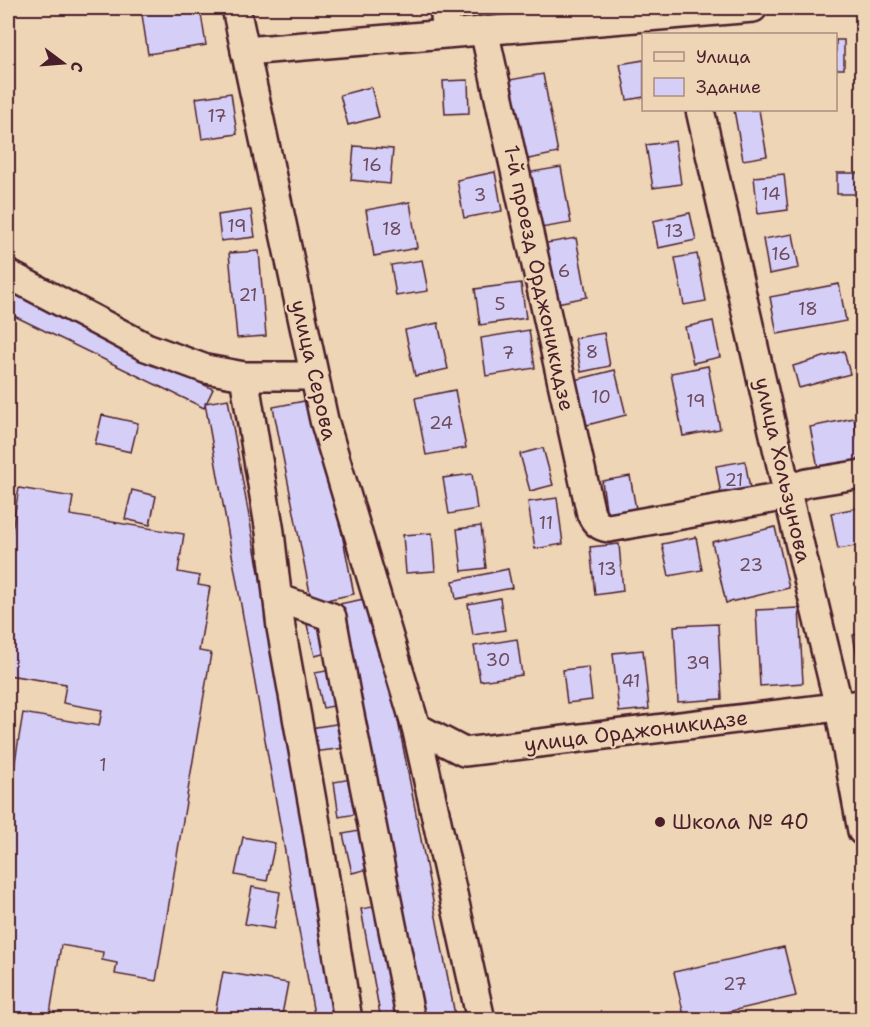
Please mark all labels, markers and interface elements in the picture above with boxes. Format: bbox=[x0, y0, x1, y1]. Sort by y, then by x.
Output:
north arrow bbox=[33, 33, 93, 93]
legend bbox=[642, 33, 837, 111]
text: Улица bbox=[696, 45, 750, 69]
text: С bbox=[65, 59, 88, 75]
text: Здание bbox=[696, 75, 761, 99]
house number: 17 bbox=[207, 104, 227, 128]
street label: 1-й проезд Орджоникидзе bbox=[497, 142, 581, 414]
house number: 16 bbox=[362, 153, 382, 177]
house number: 14 bbox=[761, 182, 781, 206]
house number: 3 bbox=[474, 183, 486, 207]
house number: 19 bbox=[227, 214, 247, 238]
house number: 18 bbox=[382, 217, 402, 241]
house number: 13 bbox=[664, 219, 684, 243]
house number: 16 bbox=[771, 242, 791, 266]
house number: 6 bbox=[558, 259, 570, 283]
house number: 21 bbox=[238, 283, 258, 307]
house number: 5 bbox=[494, 292, 506, 316]
street label: улица Серова bbox=[284, 297, 344, 443]
house number: 18 bbox=[798, 297, 818, 321]
house number: 8 bbox=[586, 340, 598, 364]
house number: 7 bbox=[502, 341, 514, 365]
street label: улица Хользунова bbox=[748, 374, 818, 566]
house number: 10 bbox=[591, 385, 611, 409]
house number: 19 bbox=[686, 389, 706, 413]
house number: 24 bbox=[429, 411, 453, 435]
house number: 21 bbox=[724, 468, 744, 492]
house number: 11 bbox=[539, 511, 553, 535]
house number: 23 bbox=[739, 553, 763, 577]
house number: 13 bbox=[597, 557, 617, 581]
house number: 30 bbox=[486, 648, 510, 672]
house number: 39 bbox=[686, 651, 710, 675]
house number: 41 bbox=[621, 669, 641, 693]
street label: улица Орджоникидзе bbox=[523, 703, 749, 759]
house number: 1 bbox=[99, 753, 107, 777]
place label: Школа № 40 bbox=[672, 808, 809, 836]
marker: Школа № 40 bbox=[653, 815, 667, 829]
house number: 27 bbox=[723, 972, 747, 996]

